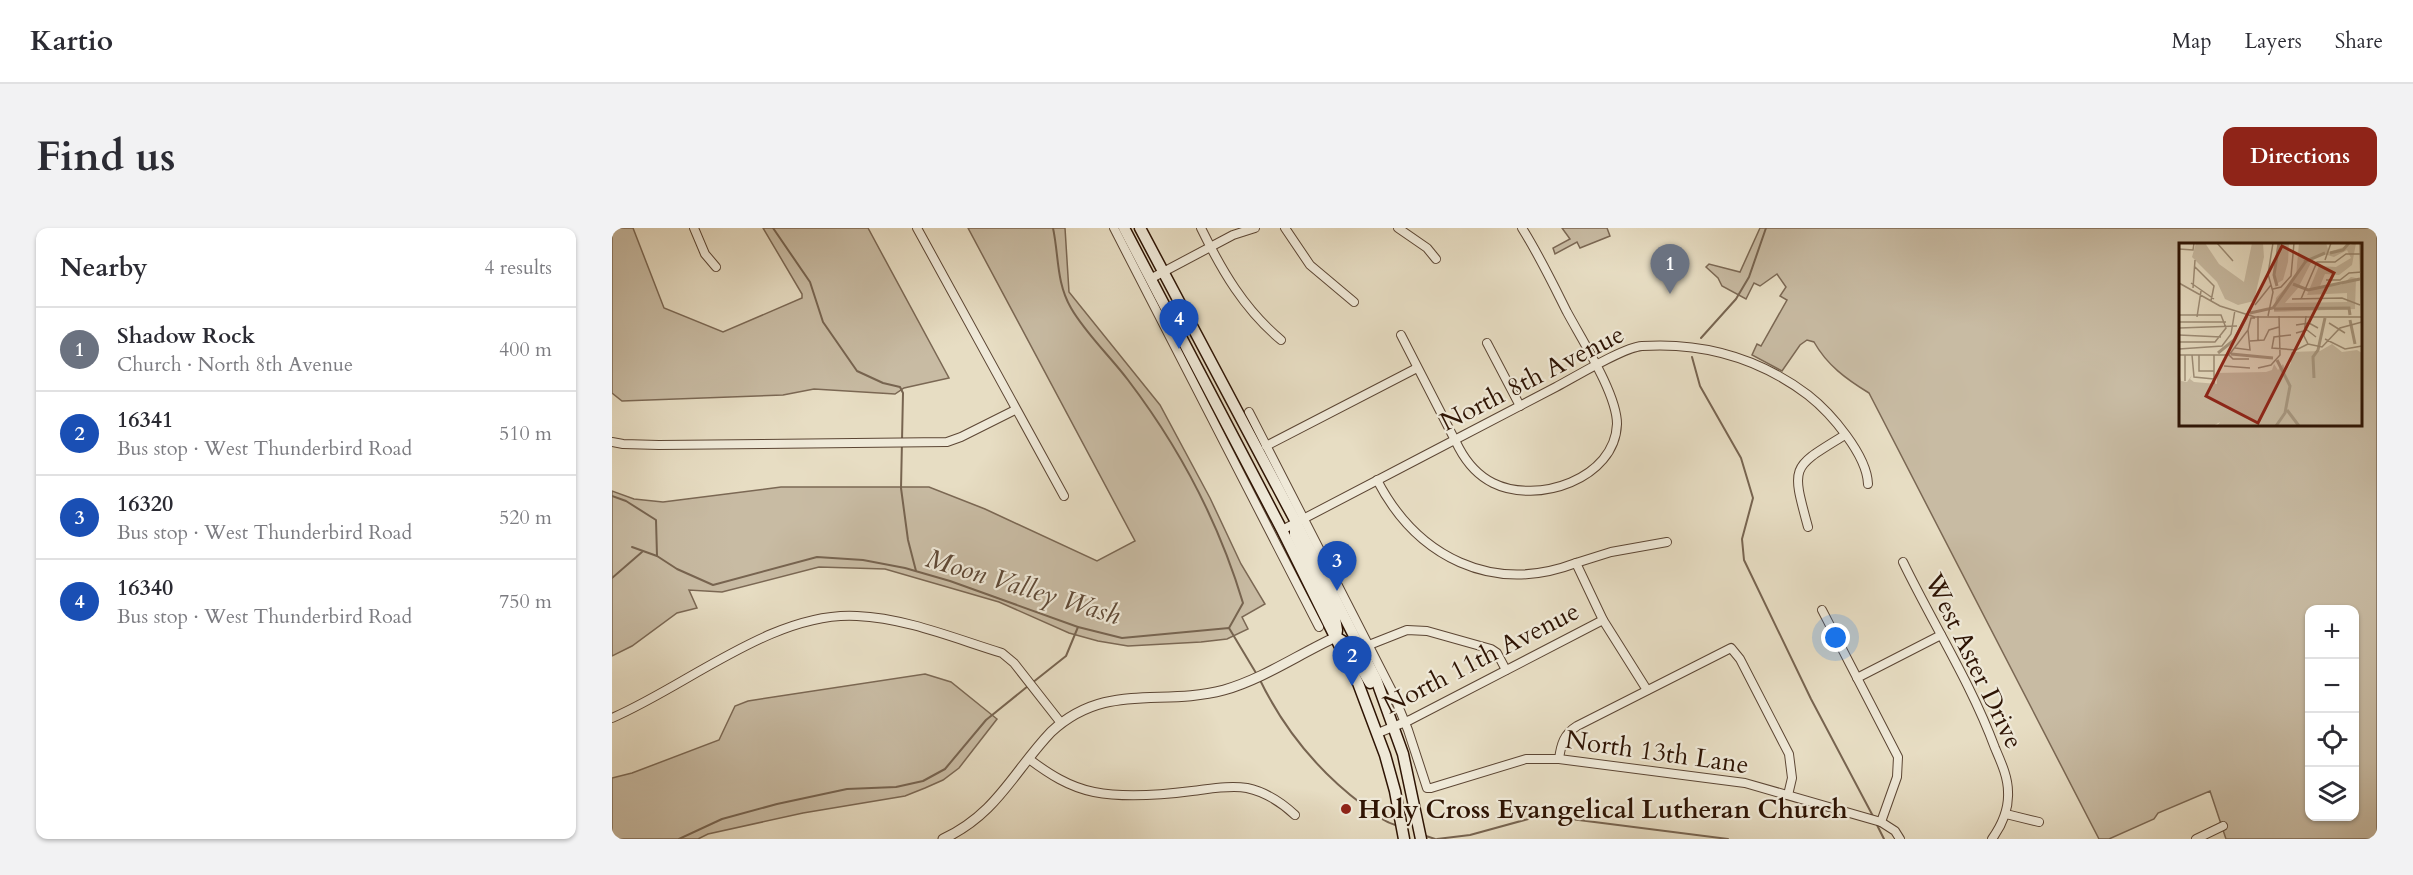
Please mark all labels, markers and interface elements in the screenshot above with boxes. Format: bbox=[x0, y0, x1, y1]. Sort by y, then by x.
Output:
text: Kartio bbox=[30, 22, 113, 60]
text: Map bbox=[2172, 27, 2212, 56]
text: Layers bbox=[2245, 27, 2302, 56]
text: Share bbox=[2335, 27, 2383, 56]
button: Directions bbox=[2223, 127, 2377, 186]
text: Find us bbox=[36, 128, 176, 185]
inset map bbox=[2179, 243, 2362, 426]
pin: 1 bbox=[1650, 244, 1690, 294]
text: Nearby bbox=[60, 250, 148, 285]
text: 4 results bbox=[484, 254, 552, 281]
pin: 4 bbox=[1160, 300, 1198, 349]
street label: North 8th Avenue bbox=[1434, 316, 1630, 440]
text: Shadow Rock bbox=[117, 321, 255, 351]
text: 1 bbox=[74, 336, 85, 363]
text: 400 m bbox=[499, 336, 552, 363]
text: Church · North 8th Avenue bbox=[117, 351, 353, 378]
text: 16341 bbox=[117, 405, 173, 435]
text: 2 bbox=[74, 420, 85, 447]
text: 510 m bbox=[499, 420, 552, 447]
text: Bus stop · West Thunderbird Road bbox=[117, 435, 412, 462]
text: 16320 bbox=[117, 489, 173, 519]
text: 3 bbox=[74, 504, 85, 531]
text: 520 m bbox=[499, 504, 552, 531]
text: Bus stop · West Thunderbird Road bbox=[117, 519, 412, 546]
water label: Moon Valley Wash bbox=[921, 540, 1125, 634]
pin: 3 bbox=[1318, 542, 1356, 591]
street label: West Aster Drive bbox=[1916, 567, 2032, 754]
text: 16340 bbox=[117, 573, 173, 603]
text: 4 bbox=[74, 588, 85, 615]
text: 750 m bbox=[499, 588, 552, 615]
street label: North 11th Avenue bbox=[1377, 593, 1585, 723]
text: Bus stop · West Thunderbird Road bbox=[117, 603, 412, 630]
map controls bbox=[2305, 605, 2359, 821]
button: + bbox=[2305, 605, 2359, 659]
your location bbox=[1821, 623, 1850, 652]
pin: 2 bbox=[1332, 636, 1372, 686]
button: − bbox=[2305, 659, 2359, 713]
button: locate bbox=[2305, 713, 2359, 767]
street label: North 13th Lane bbox=[1563, 722, 1751, 782]
button: layers bbox=[2305, 767, 2359, 821]
place label: Holy Cross Evangelical Lutheran Church bbox=[1358, 792, 1848, 827]
marker: Holy Cross Evangelical Lutheran Church bbox=[1339, 802, 1353, 816]

